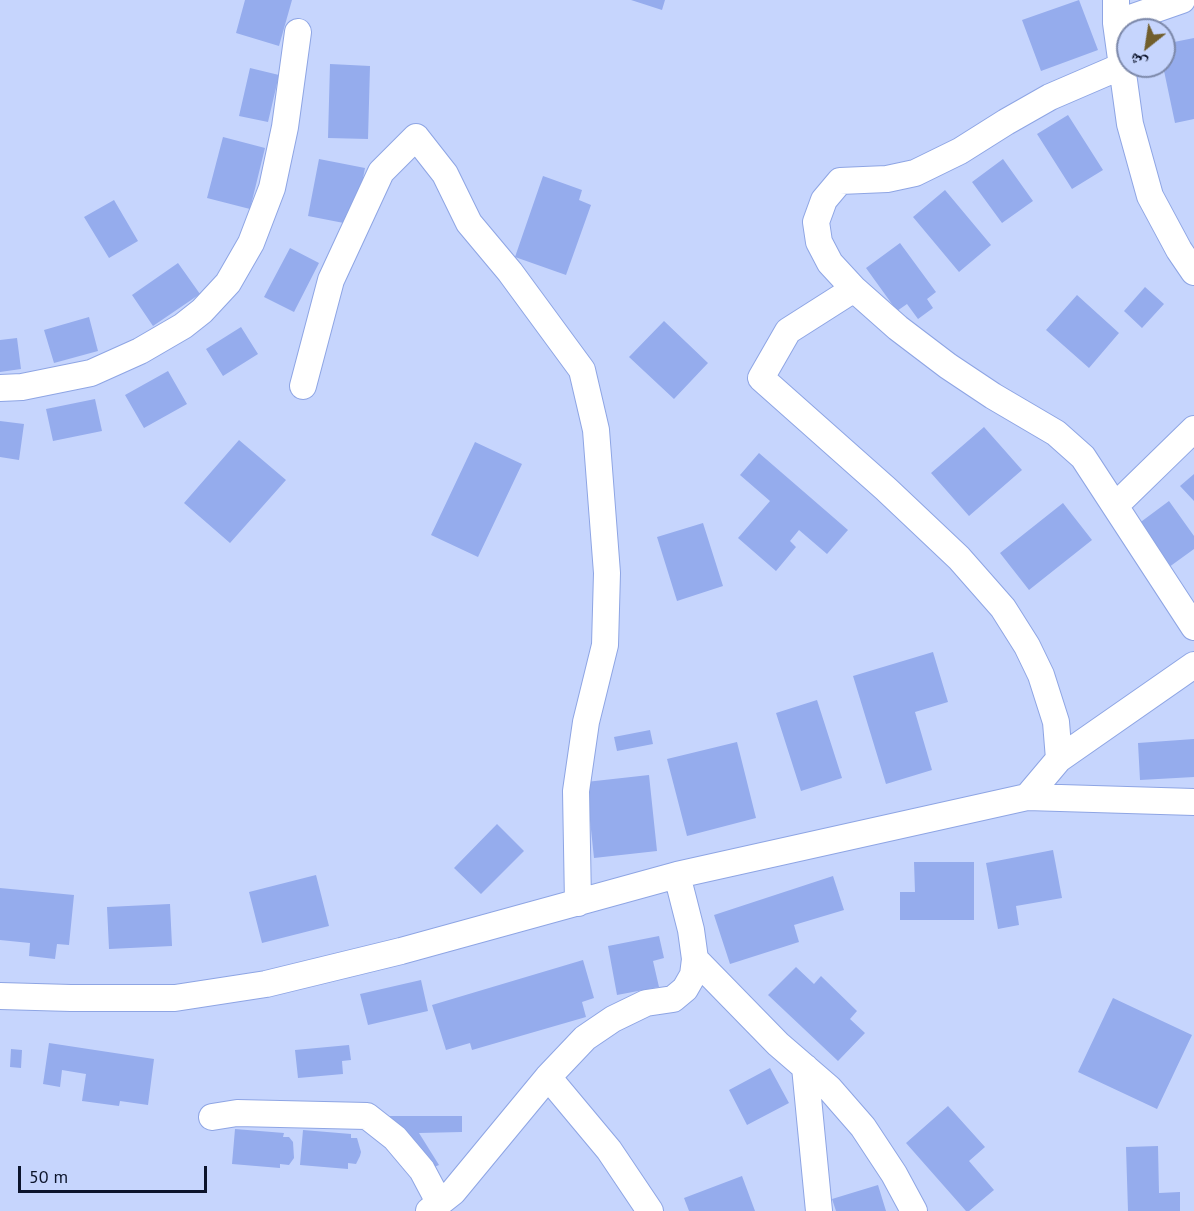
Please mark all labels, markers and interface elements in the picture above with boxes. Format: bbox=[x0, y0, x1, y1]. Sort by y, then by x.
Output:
north arrow bbox=[1116, 18, 1176, 78]
text: ش bbox=[1126, 49, 1150, 75]
scale bar bbox=[21, 1154, 210, 1192]
text: 50 m bbox=[29, 1165, 68, 1188]

